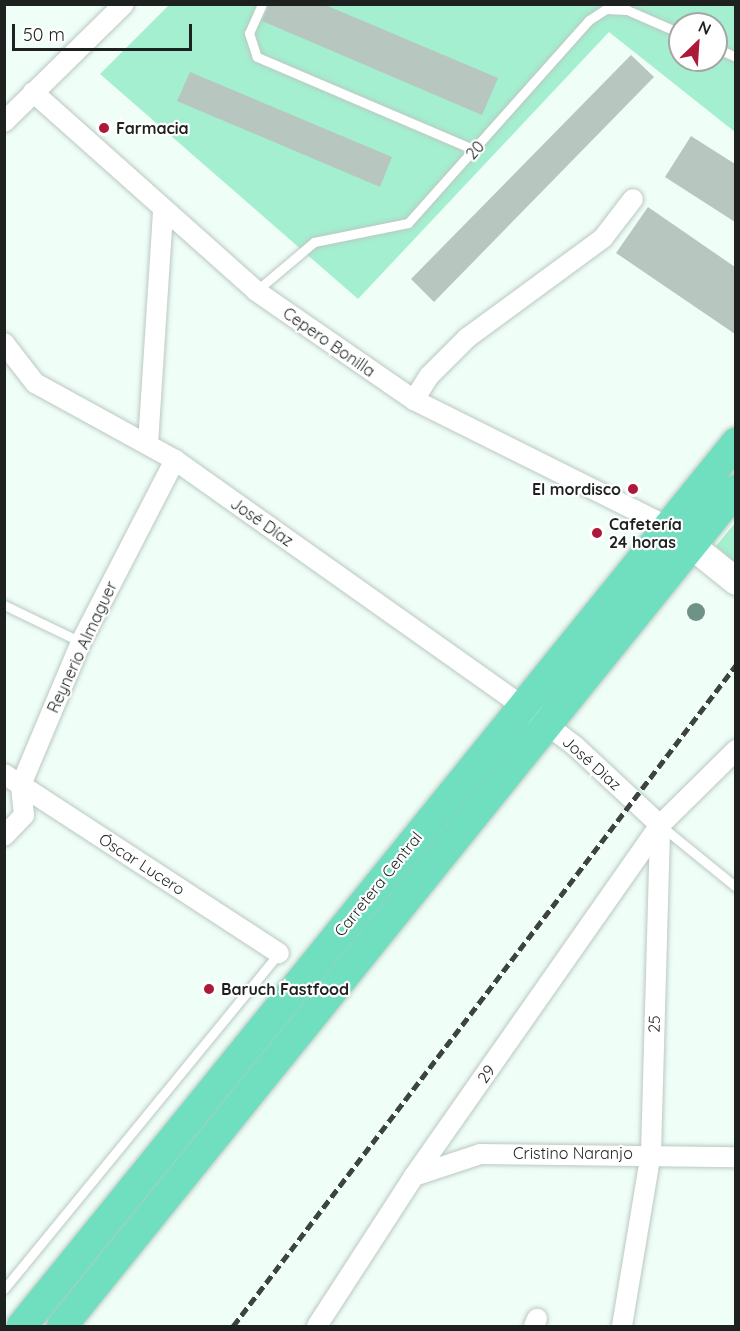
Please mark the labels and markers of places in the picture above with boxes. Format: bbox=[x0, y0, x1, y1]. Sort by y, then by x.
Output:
place label: Farmacia bbox=[116, 118, 189, 138]
marker: Farmacia bbox=[97, 121, 111, 135]
place label: El mordisco bbox=[532, 479, 621, 499]
marker: El mordisco bbox=[626, 482, 640, 496]
place label: Cafetería 24 horas bbox=[609, 514, 682, 552]
marker: Cafetería 24 horas bbox=[590, 526, 604, 540]
place label: Baruch Fastfood bbox=[221, 979, 349, 999]
marker: Baruch Fastfood bbox=[202, 982, 216, 996]

